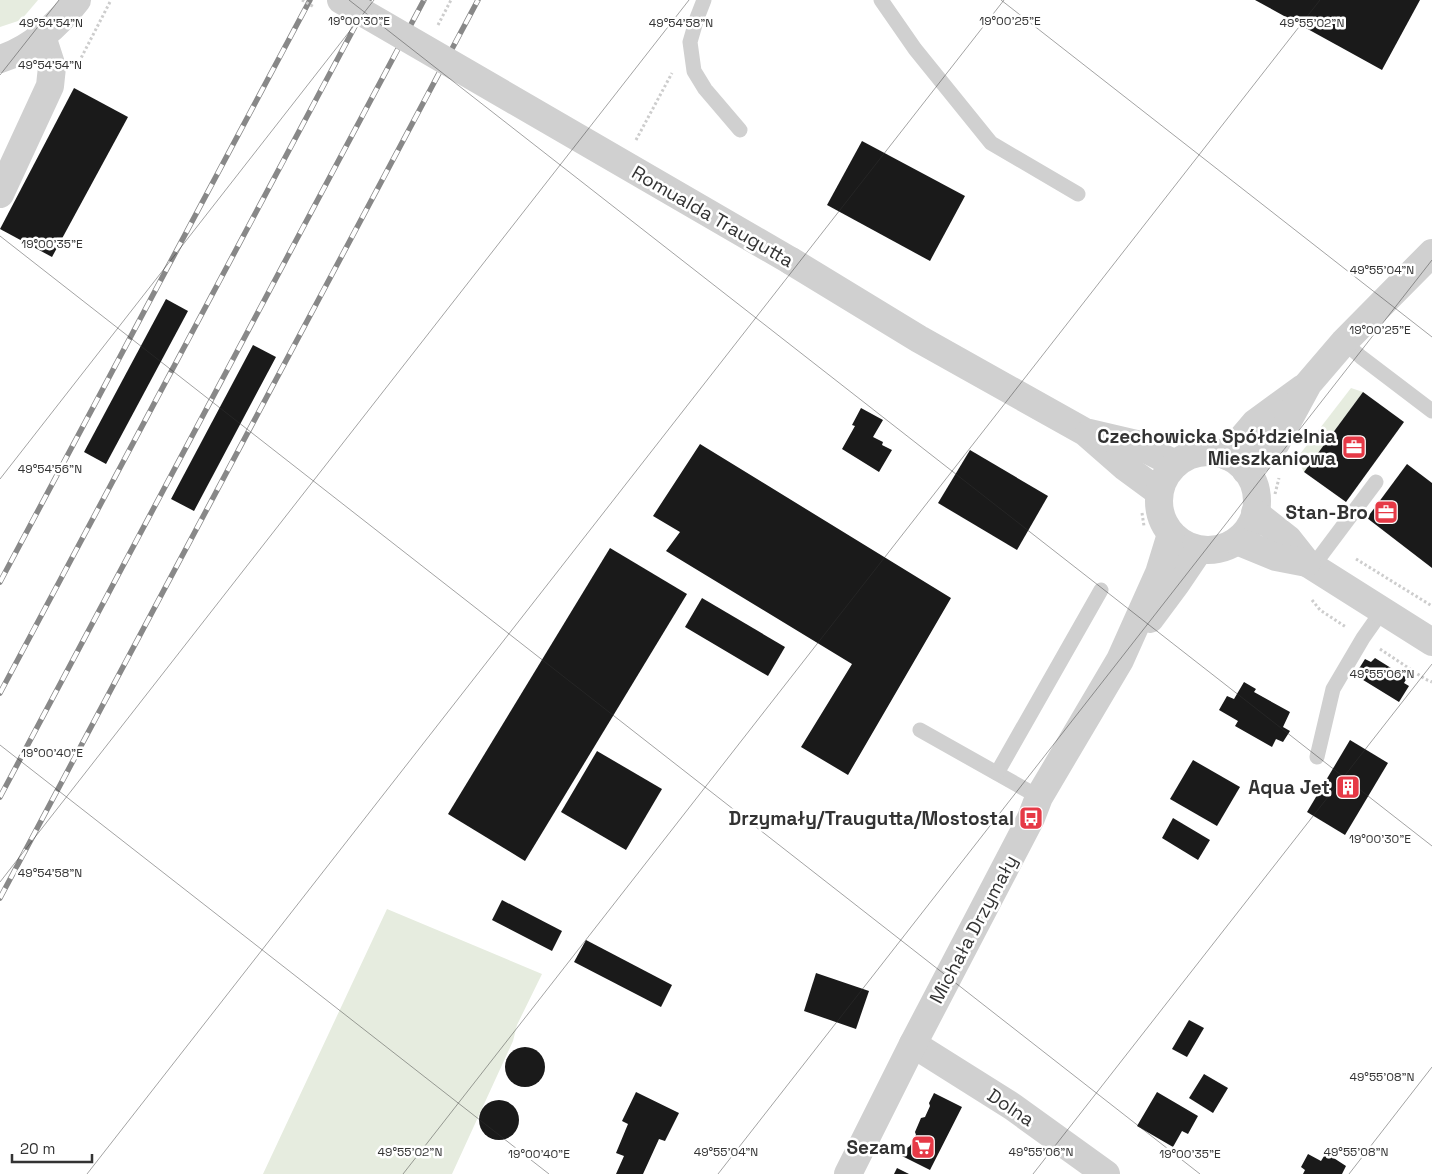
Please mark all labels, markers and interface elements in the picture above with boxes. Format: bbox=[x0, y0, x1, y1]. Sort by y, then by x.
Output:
text: 19°00'30"E bbox=[328, 13, 390, 29]
text: 19°00'25"E bbox=[979, 13, 1041, 29]
text: 49°54'54"N bbox=[19, 15, 83, 31]
text: 49°54'58"N bbox=[649, 15, 713, 31]
text: 49°55'02"N bbox=[1280, 15, 1344, 31]
text: 49°54'54"N bbox=[18, 57, 82, 73]
street label: Romualda Traugutta bbox=[627, 160, 798, 273]
text: 19°00'35"E bbox=[21, 236, 83, 252]
text: 49°55'04"N bbox=[1350, 262, 1414, 278]
text: 19°00'25"E bbox=[1349, 322, 1411, 338]
place label: Czechowicka Spółdzielnia Mieszkaniowa bbox=[1097, 424, 1336, 471]
office icon: Czechowicka Spółdzielnia Mieszkaniowa bbox=[1341, 434, 1367, 460]
text: 49°54'56"N bbox=[18, 461, 82, 477]
office icon: Stan-Bro bbox=[1373, 499, 1399, 525]
place label: Stan-Bro bbox=[1286, 500, 1368, 525]
text: 49°55'06"N bbox=[1350, 666, 1414, 682]
text: 19°00'40"E bbox=[21, 745, 83, 761]
building icon: Aqua Jet bbox=[1335, 774, 1361, 800]
place label: Aqua Jet bbox=[1248, 775, 1330, 800]
bus stop icon: Drzymały/Traugutta/Mostostal bbox=[1018, 805, 1044, 831]
place label: Drzymały/Traugutta/Mostostal bbox=[729, 806, 1014, 831]
text: 19°00'30"E bbox=[1349, 831, 1411, 847]
street label: Michała Drzymały bbox=[924, 851, 1023, 1008]
text: 49°54'58"N bbox=[18, 865, 82, 881]
text: 49°55'08"N bbox=[1349, 1069, 1415, 1085]
street label: Dolna bbox=[982, 1083, 1039, 1132]
scale bar bbox=[12, 1132, 92, 1164]
supermarket icon: Sezam bbox=[910, 1134, 936, 1160]
place label: Sezam bbox=[847, 1135, 906, 1160]
text: 20 m bbox=[20, 1139, 55, 1158]
text: 49°55'02"N bbox=[378, 1144, 442, 1160]
text: 49°55'04"N bbox=[694, 1144, 758, 1160]
text: 49°55'06"N bbox=[1009, 1144, 1073, 1160]
text: 49°55'08"N bbox=[1323, 1144, 1389, 1160]
text: 19°00'40"E bbox=[508, 1146, 570, 1162]
text: 19°00'35"E bbox=[1159, 1146, 1221, 1162]

